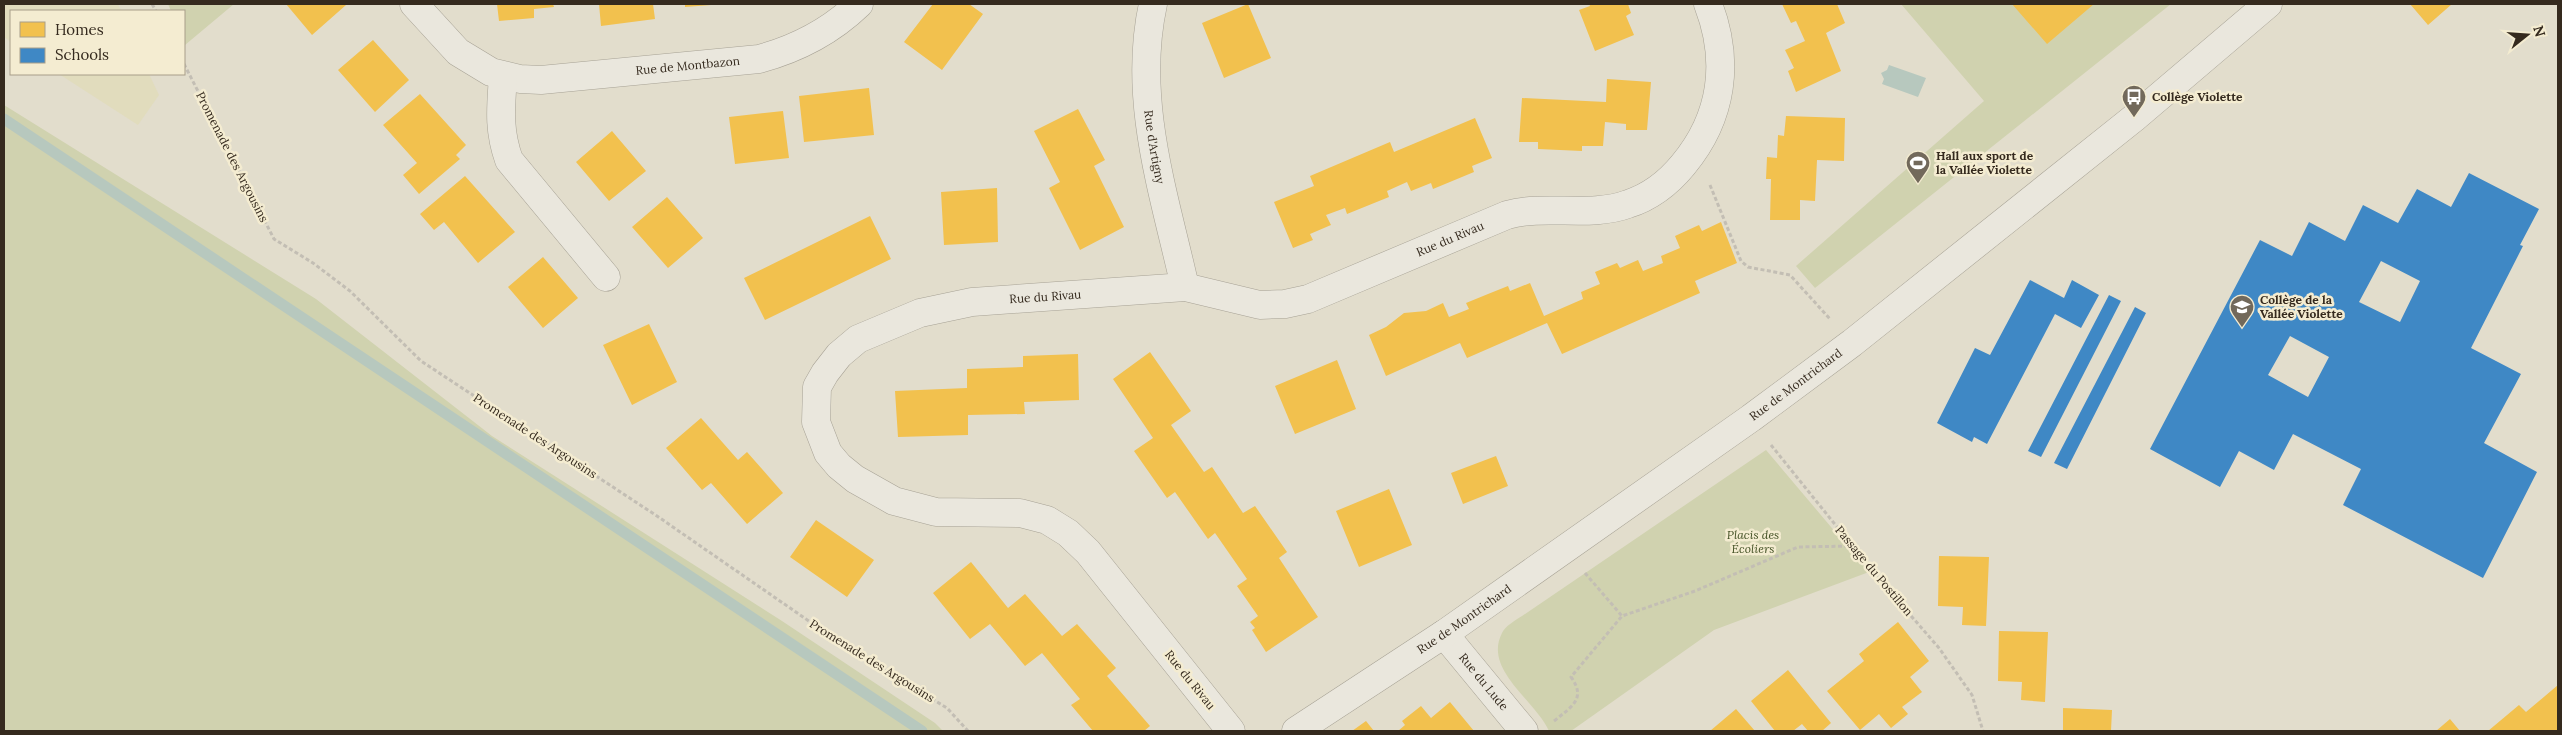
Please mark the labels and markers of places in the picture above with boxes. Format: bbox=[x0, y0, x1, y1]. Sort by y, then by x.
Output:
bus stop icon: Collège Violette bbox=[2121, 84, 2147, 118]
place label: Collège Violette bbox=[2152, 89, 2243, 104]
place label: Hall aux sport de la Vallée Violette bbox=[1936, 148, 2034, 177]
sports icon: Hall aux sport de la Vallée Violette bbox=[1905, 150, 1931, 184]
place label: Collège de la Vallée Violette bbox=[2260, 292, 2343, 321]
school or university icon: Collège de la Vallée Violette bbox=[2229, 294, 2255, 328]

